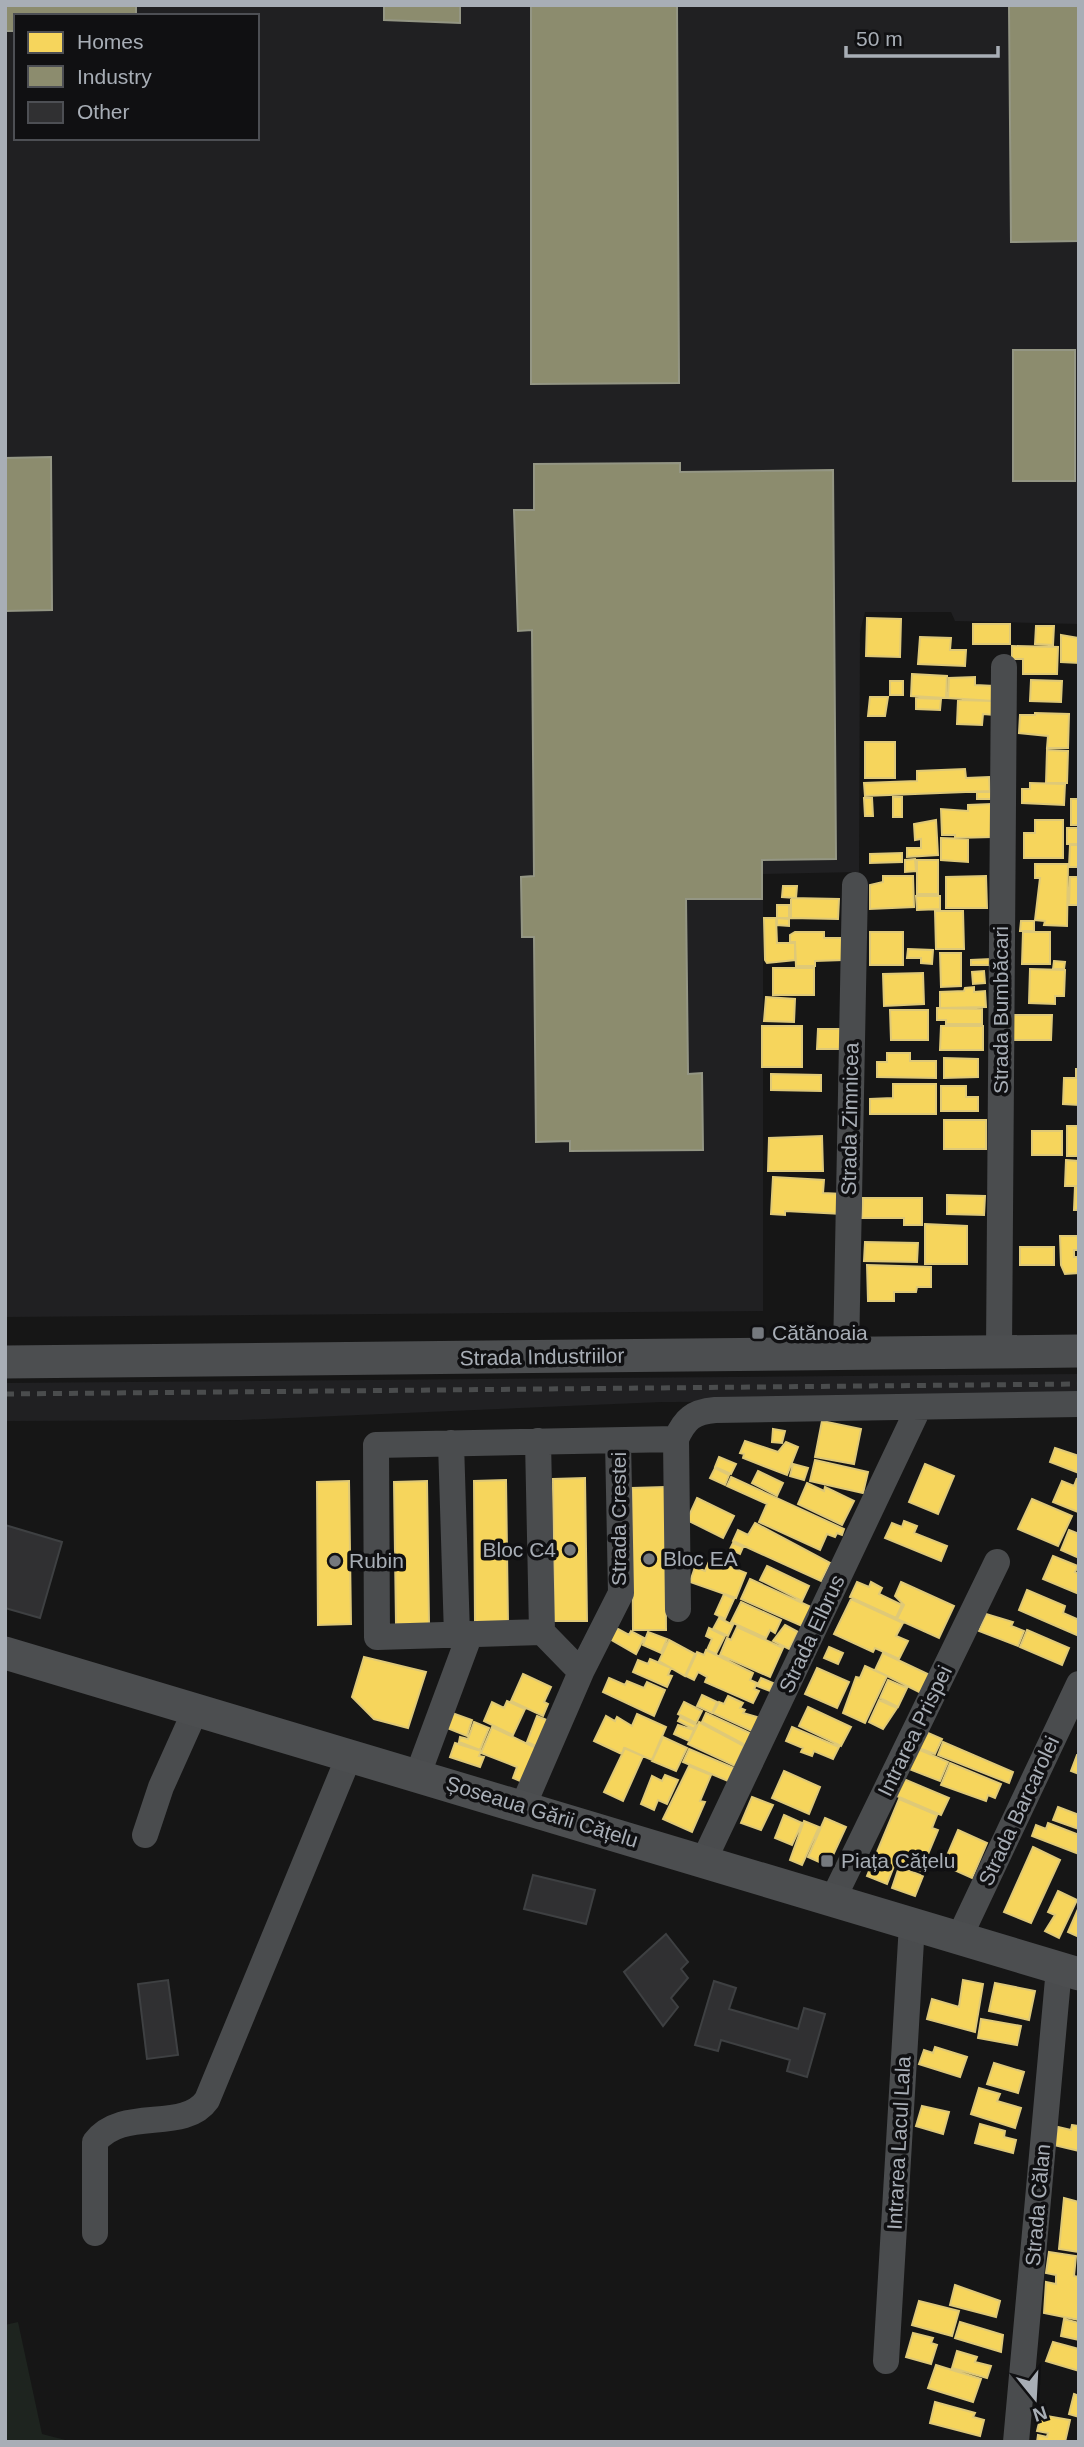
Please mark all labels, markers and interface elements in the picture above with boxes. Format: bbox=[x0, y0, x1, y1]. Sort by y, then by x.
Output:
legend bbox=[14, 14, 259, 140]
scale bar bbox=[846, 14, 998, 58]
text: 50 m bbox=[856, 27, 903, 50]
text: Homes bbox=[77, 30, 144, 53]
text: Industry bbox=[77, 65, 152, 88]
text: Other bbox=[77, 100, 130, 123]
street label: Strada Bumbăcari bbox=[989, 926, 1012, 1094]
street label: Strada Zimnicea bbox=[837, 1042, 862, 1196]
place label: Cătănoaia bbox=[772, 1321, 868, 1344]
marker: Cătănoaia bbox=[750, 1325, 766, 1341]
street label: Strada Industriilor bbox=[460, 1344, 624, 1369]
street label: Strada Crestei bbox=[607, 1452, 630, 1586]
place label: Bloc C4 bbox=[482, 1538, 556, 1561]
marker: Bloc C4 bbox=[562, 1542, 578, 1558]
place label: Bloc EA bbox=[663, 1547, 738, 1570]
place label: Rubin bbox=[349, 1549, 404, 1572]
marker: Bloc EA bbox=[641, 1551, 657, 1567]
marker: Rubin bbox=[327, 1553, 343, 1569]
street label: Strada Elbrus bbox=[774, 1571, 849, 1696]
street label: Intrarea Prispei bbox=[873, 1662, 956, 1800]
street label: Strada Barcarolei bbox=[974, 1732, 1063, 1889]
street label: Șoseaua Gării Cățelu bbox=[443, 1771, 641, 1852]
place label: Piața Cățelu bbox=[841, 1849, 955, 1872]
marker: Piața Cățelu bbox=[819, 1853, 835, 1869]
street label: Intrarea Lacul Lala bbox=[882, 2055, 915, 2230]
street label: Strada Călan bbox=[1021, 2143, 1054, 2267]
north arrow bbox=[1000, 2363, 1070, 2433]
text: N bbox=[1030, 2402, 1050, 2426]

